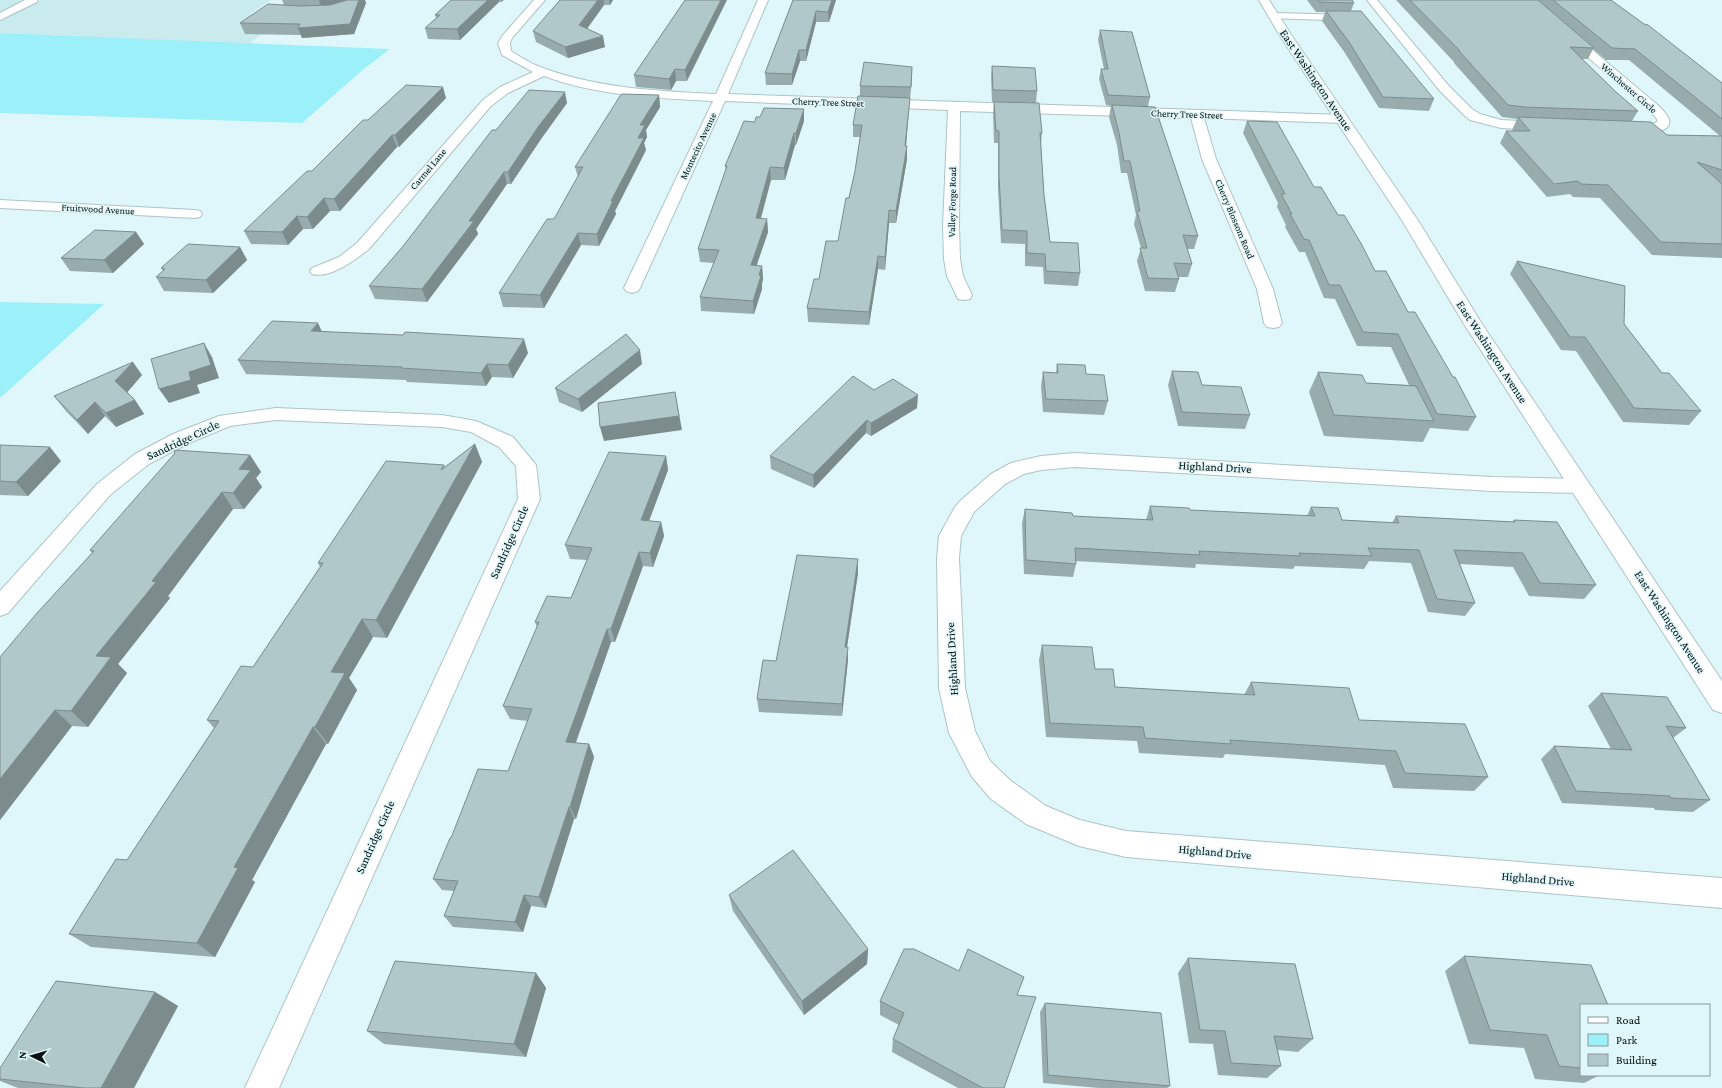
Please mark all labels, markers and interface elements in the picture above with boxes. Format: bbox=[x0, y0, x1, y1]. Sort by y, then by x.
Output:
street label: East Washington Avenue bbox=[1277, 27, 1355, 133]
street label: Winchester Circle bbox=[1599, 61, 1660, 116]
street label: Cherry Tree Street bbox=[792, 95, 865, 109]
street label: Cherry Tree Street bbox=[1151, 107, 1224, 121]
street label: Montecito Avenue bbox=[678, 110, 719, 181]
street label: Carmel Lane bbox=[408, 146, 449, 192]
street label: Valley Forge Road bbox=[946, 166, 958, 237]
street label: Cherry Blossom Road bbox=[1213, 178, 1257, 261]
street label: Fruitwood Avenue bbox=[61, 202, 136, 216]
street label: East Washington Avenue bbox=[1454, 298, 1530, 406]
street label: Sandridge Circle bbox=[144, 417, 222, 463]
street label: Highland Drive bbox=[1178, 458, 1252, 476]
street label: Sandridge Circle bbox=[487, 503, 531, 581]
street label: East Washington Avenue bbox=[1632, 568, 1708, 676]
street label: Highland Drive bbox=[943, 622, 961, 696]
street label: Sandridge Circle bbox=[353, 798, 397, 876]
street label: Highland Drive bbox=[1178, 842, 1252, 862]
street label: Highland Drive bbox=[1501, 869, 1575, 889]
legend bbox=[1580, 1004, 1710, 1076]
text: Road bbox=[1616, 1013, 1641, 1027]
text: Park bbox=[1616, 1033, 1638, 1047]
north arrow bbox=[12, 1036, 52, 1076]
text: N bbox=[16, 1050, 28, 1059]
text: Building bbox=[1616, 1053, 1657, 1067]

